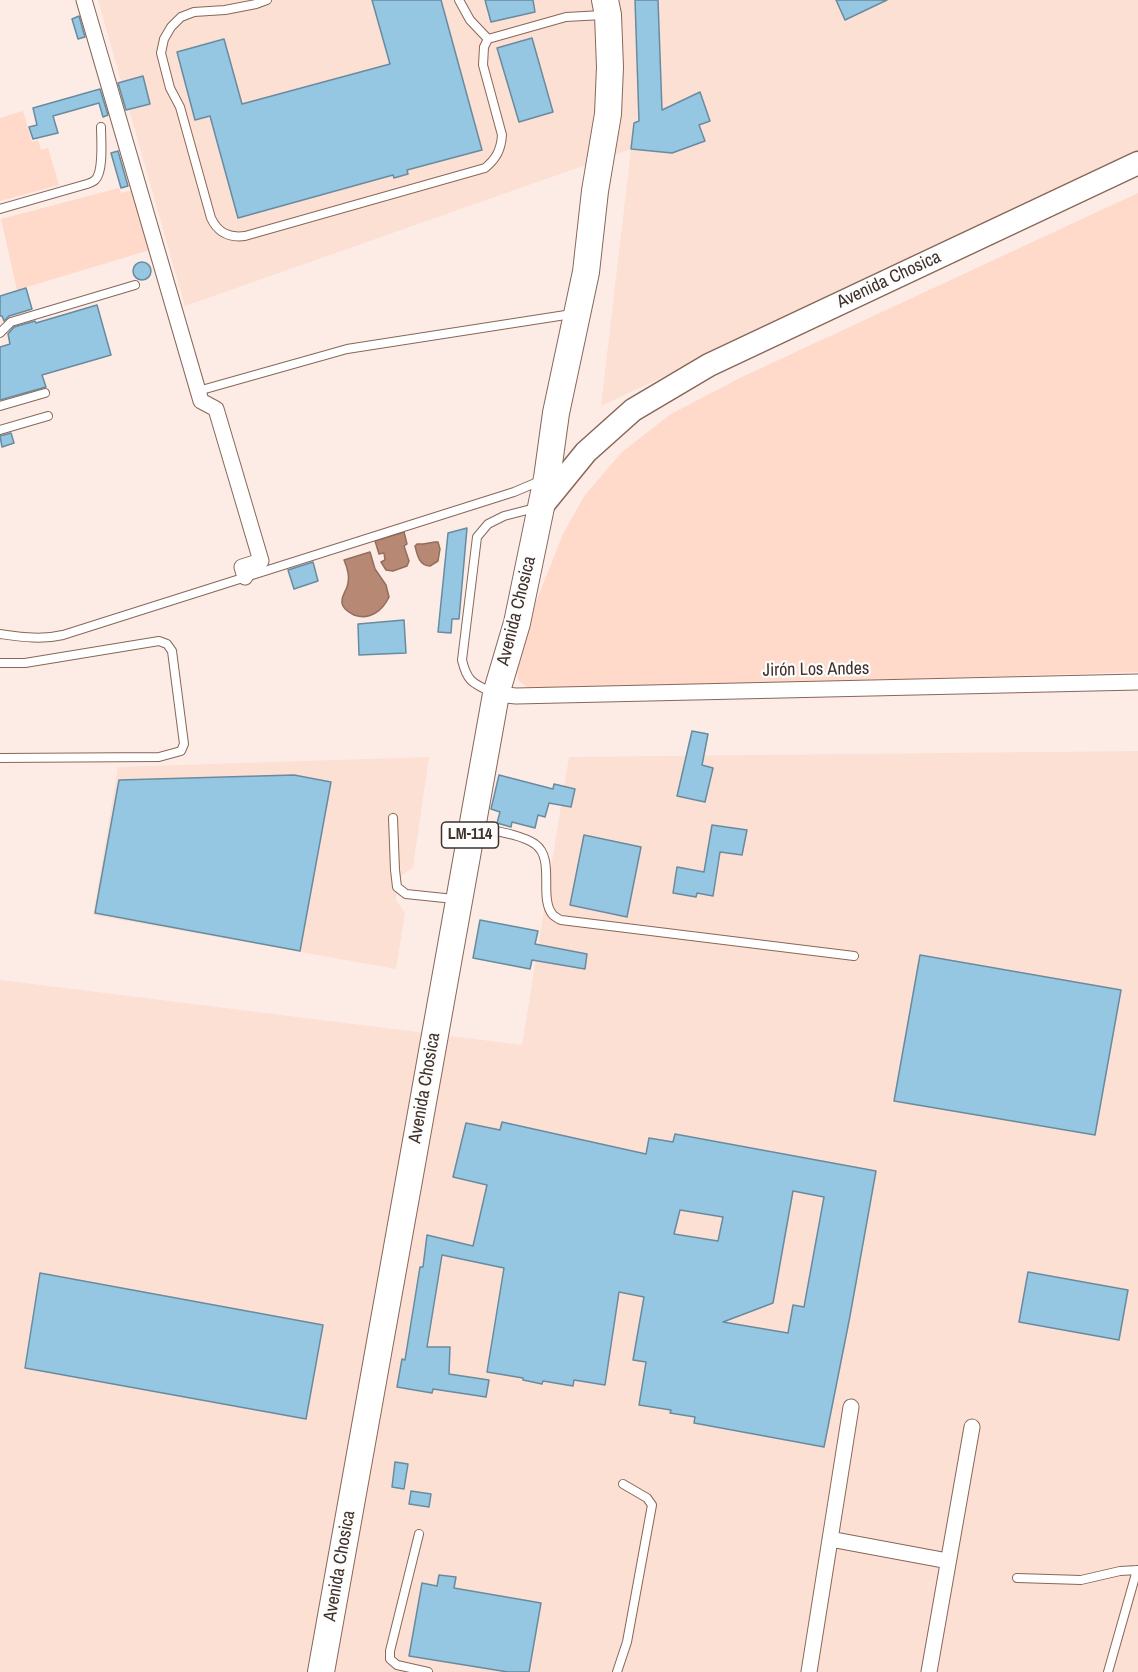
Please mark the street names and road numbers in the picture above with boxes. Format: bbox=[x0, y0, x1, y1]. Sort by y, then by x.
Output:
street label: Avenida Chosica bbox=[834, 247, 944, 313]
street label: Avenida Chosica bbox=[493, 554, 541, 668]
street label: Jirón Los Andes bbox=[762, 658, 870, 682]
road number: LM-114 bbox=[442, 822, 498, 848]
street label: Avenida Chosica bbox=[405, 1031, 445, 1145]
street label: Avenida Chosica bbox=[320, 1509, 360, 1623]

